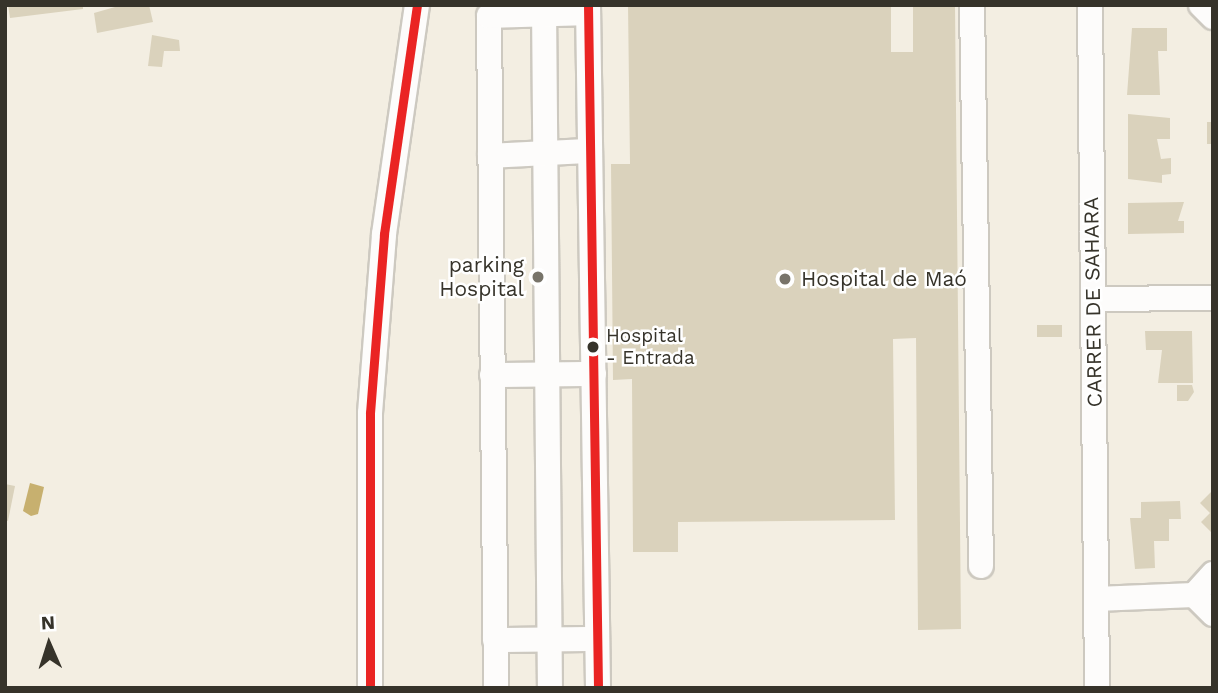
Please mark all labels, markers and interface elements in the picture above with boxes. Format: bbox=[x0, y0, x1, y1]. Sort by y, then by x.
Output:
street label: CARRER DE SAHARA bbox=[1079, 196, 1107, 408]
place label: parking Hospital bbox=[439, 252, 524, 302]
place label: Hospital de Maó bbox=[801, 266, 968, 292]
marker: parking Hospital bbox=[530, 269, 546, 285]
marker: Hospital de Maó bbox=[775, 269, 795, 289]
place label: Hospital - Entrada bbox=[606, 325, 695, 369]
marker: Hospital - Entrada bbox=[586, 340, 600, 354]
north arrow bbox=[14, 609, 84, 679]
text: N bbox=[40, 611, 56, 634]

